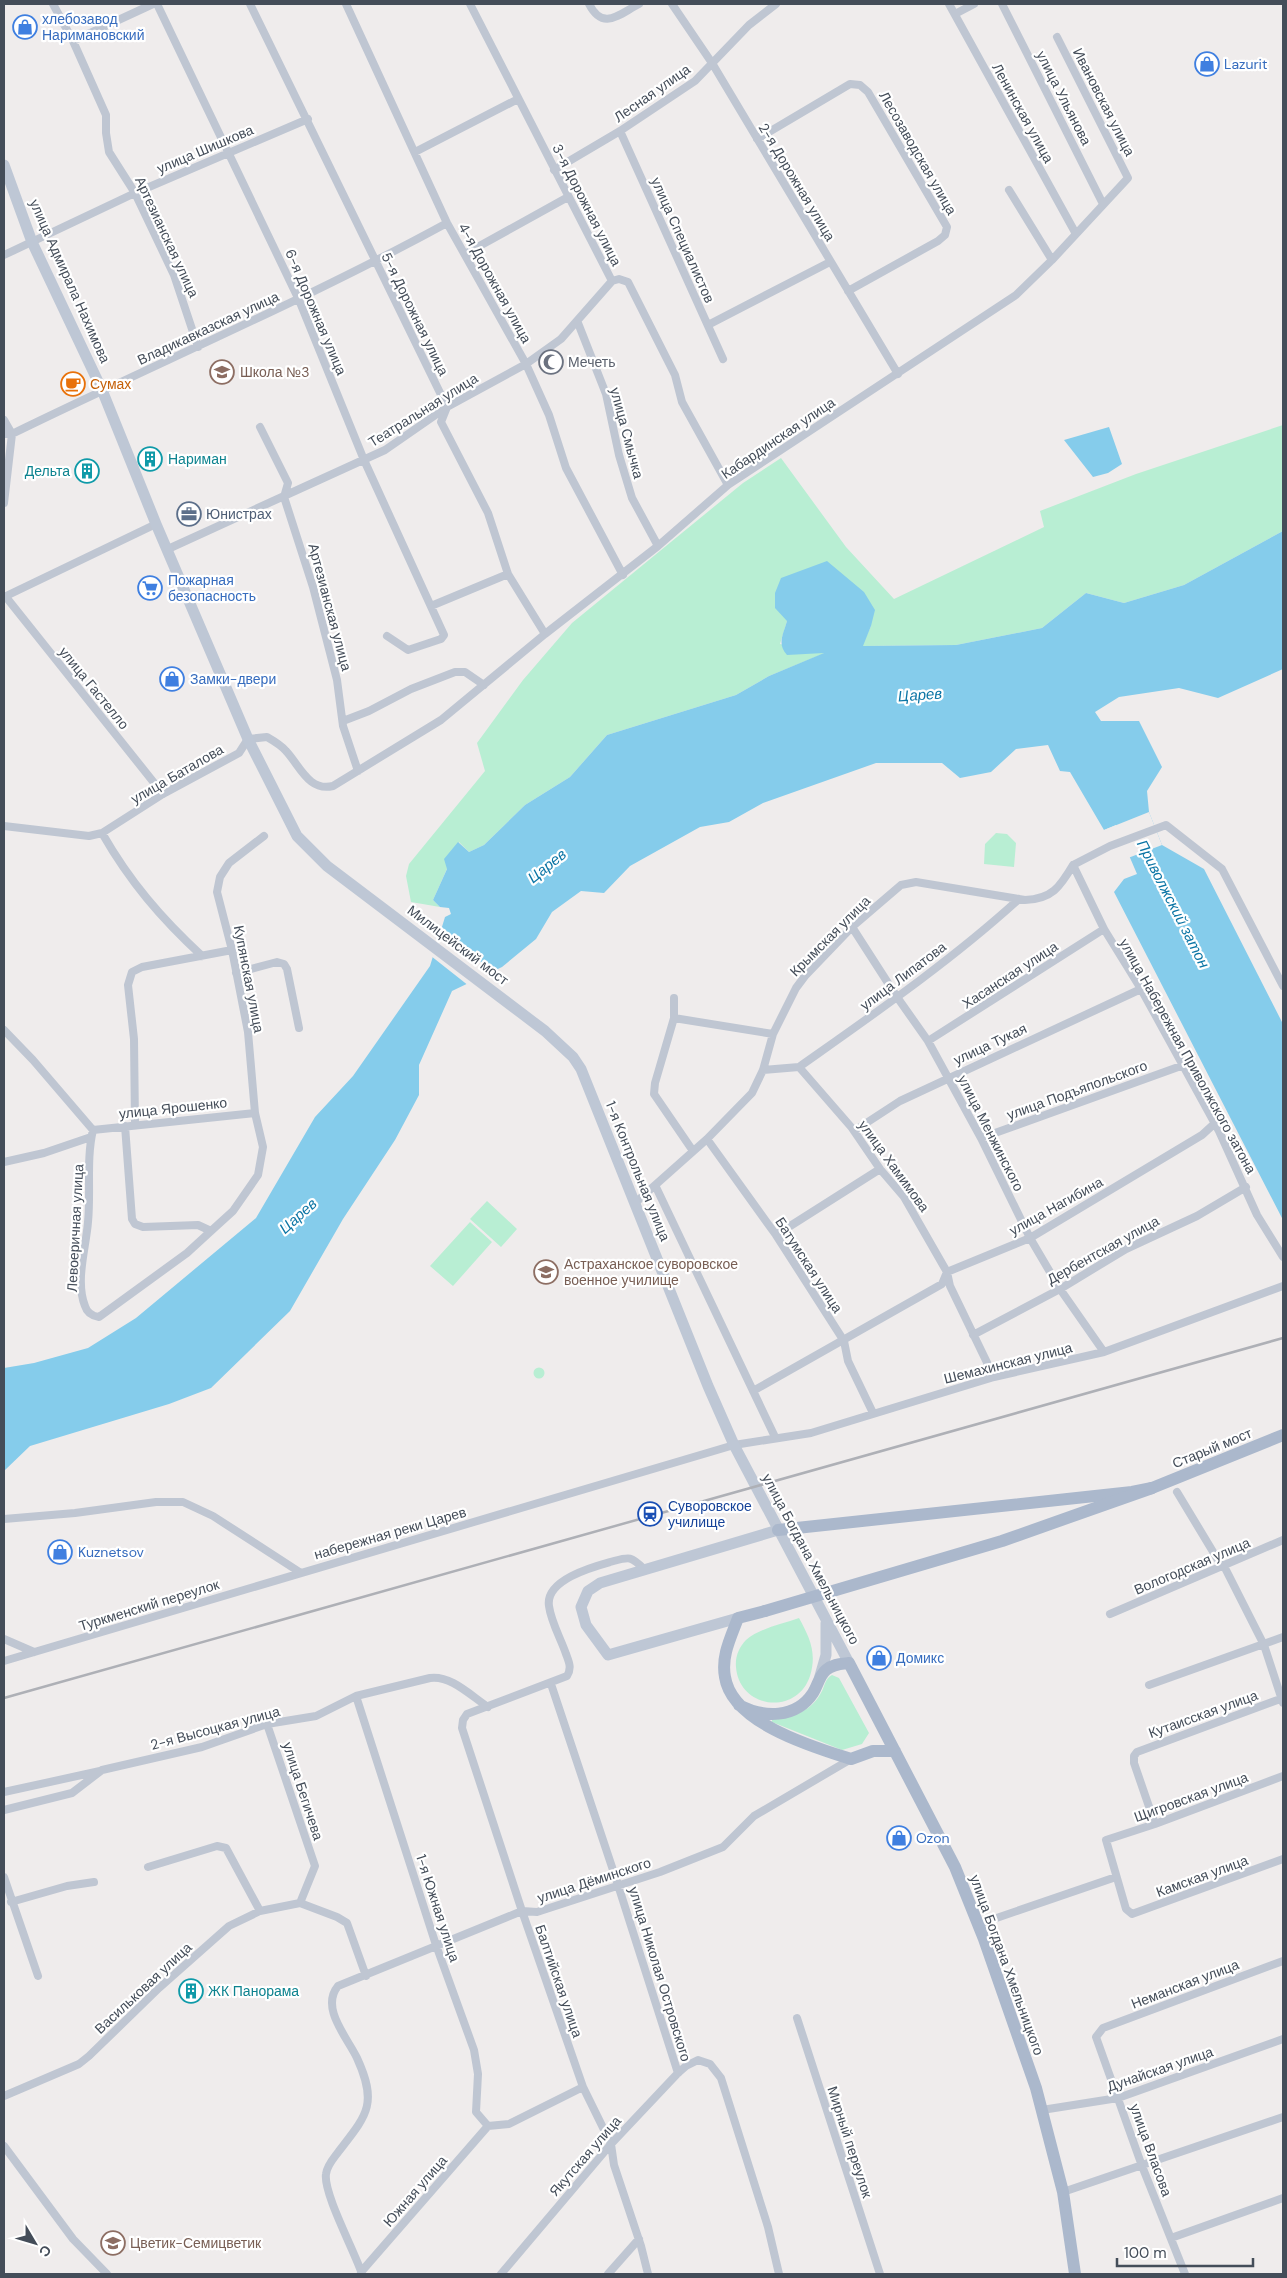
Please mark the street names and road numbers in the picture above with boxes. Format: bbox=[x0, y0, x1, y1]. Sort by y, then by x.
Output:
street label: Ивановская улица bbox=[1069, 45, 1139, 159]
street label: улица Ульянова bbox=[1032, 48, 1096, 149]
street label: Лесная улица bbox=[610, 60, 694, 126]
street label: Ленинская улица bbox=[988, 60, 1058, 166]
street label: Лесозаводская улица bbox=[875, 88, 961, 218]
street label: улица Шишкова bbox=[154, 120, 256, 177]
street label: 2-я Дорожная улица bbox=[755, 120, 839, 244]
street label: 3-я Дорожная улица bbox=[548, 141, 626, 269]
street label: Артезианская улица bbox=[131, 174, 203, 300]
street label: улица Специалистов bbox=[647, 174, 719, 306]
street label: улица Адмирала Нахимова bbox=[26, 196, 114, 366]
street label: 4-я Дорожная улица bbox=[454, 220, 536, 347]
street label: 6-я Дорожная улица bbox=[281, 246, 351, 378]
street label: 5-я Дорожная улица bbox=[377, 249, 453, 379]
street label: Владикавказская улица bbox=[134, 287, 282, 369]
street label: Театральная улица bbox=[365, 369, 481, 451]
street label: улица Смычка bbox=[606, 385, 648, 481]
street label: Кабардинская улица bbox=[718, 393, 839, 483]
street label: Артезианская улица bbox=[304, 541, 356, 673]
street label: улица Гастелло bbox=[55, 643, 133, 733]
street label: улица Баталова bbox=[127, 740, 227, 808]
street label: Крымская улица bbox=[786, 892, 874, 980]
street label: Милицейский мост bbox=[404, 901, 513, 989]
street label: Купянская улица bbox=[230, 924, 268, 1034]
street label: улица Набережная Приволжского затона bbox=[1116, 935, 1260, 1177]
street label: Хасанская улица bbox=[959, 937, 1061, 1013]
street label: улица Липатова bbox=[856, 938, 950, 1014]
street label: улица Тукая bbox=[950, 1019, 1030, 1069]
street label: улица Подъяпольского bbox=[1004, 1056, 1150, 1124]
street label: улица Менжинского bbox=[954, 1072, 1028, 1194]
street label: улица Ярошенко bbox=[118, 1093, 228, 1123]
street label: 1-я Контрольная улица bbox=[602, 1098, 674, 1244]
street label: улица Хамимова bbox=[855, 1117, 934, 1216]
street label: Левоеричная улица bbox=[63, 1163, 87, 1292]
street label: улица Нагибина bbox=[1006, 1173, 1106, 1239]
street label: Дербентская улица bbox=[1044, 1212, 1163, 1288]
street label: Батумская улица bbox=[771, 1214, 847, 1317]
street label: Шемахинская улица bbox=[942, 1338, 1074, 1388]
street label: Старый мост bbox=[1170, 1424, 1255, 1472]
street label: улица Богдана Хмельницкого bbox=[758, 1471, 864, 1648]
street label: набережная реки Царев bbox=[312, 1503, 468, 1563]
street label: Вологодская улица bbox=[1131, 1533, 1253, 1599]
street label: Туркменский переулок bbox=[77, 1575, 222, 1635]
street label: Кутаисская улица bbox=[1146, 1686, 1260, 1742]
street label: 2-я Высоцкая улица bbox=[148, 1702, 282, 1754]
street label: улица Бегичева bbox=[279, 1740, 327, 1843]
street label: Щигровская улица bbox=[1132, 1768, 1251, 1826]
street label: Камская улица bbox=[1154, 1851, 1251, 1901]
street label: 1-я Южная улица bbox=[412, 1852, 464, 1964]
street label: улица Дёминского bbox=[535, 1853, 653, 1907]
street label: улица Богдана Хмельницкого bbox=[966, 1872, 1048, 2058]
street label: улица Николая Островского bbox=[625, 1884, 695, 2064]
street label: Балтийская улица bbox=[531, 1922, 587, 2040]
street label: Васильковая улица bbox=[91, 1938, 195, 2038]
street label: Неманская улица bbox=[1129, 1955, 1242, 2013]
street label: Дунайская улица bbox=[1105, 2042, 1216, 2096]
street label: Мирный переулок bbox=[823, 2084, 877, 2201]
street label: улица Власова bbox=[1126, 2101, 1176, 2199]
street label: Якутская улица bbox=[545, 2112, 625, 2200]
street label: Южная улица bbox=[379, 2151, 451, 2230]

